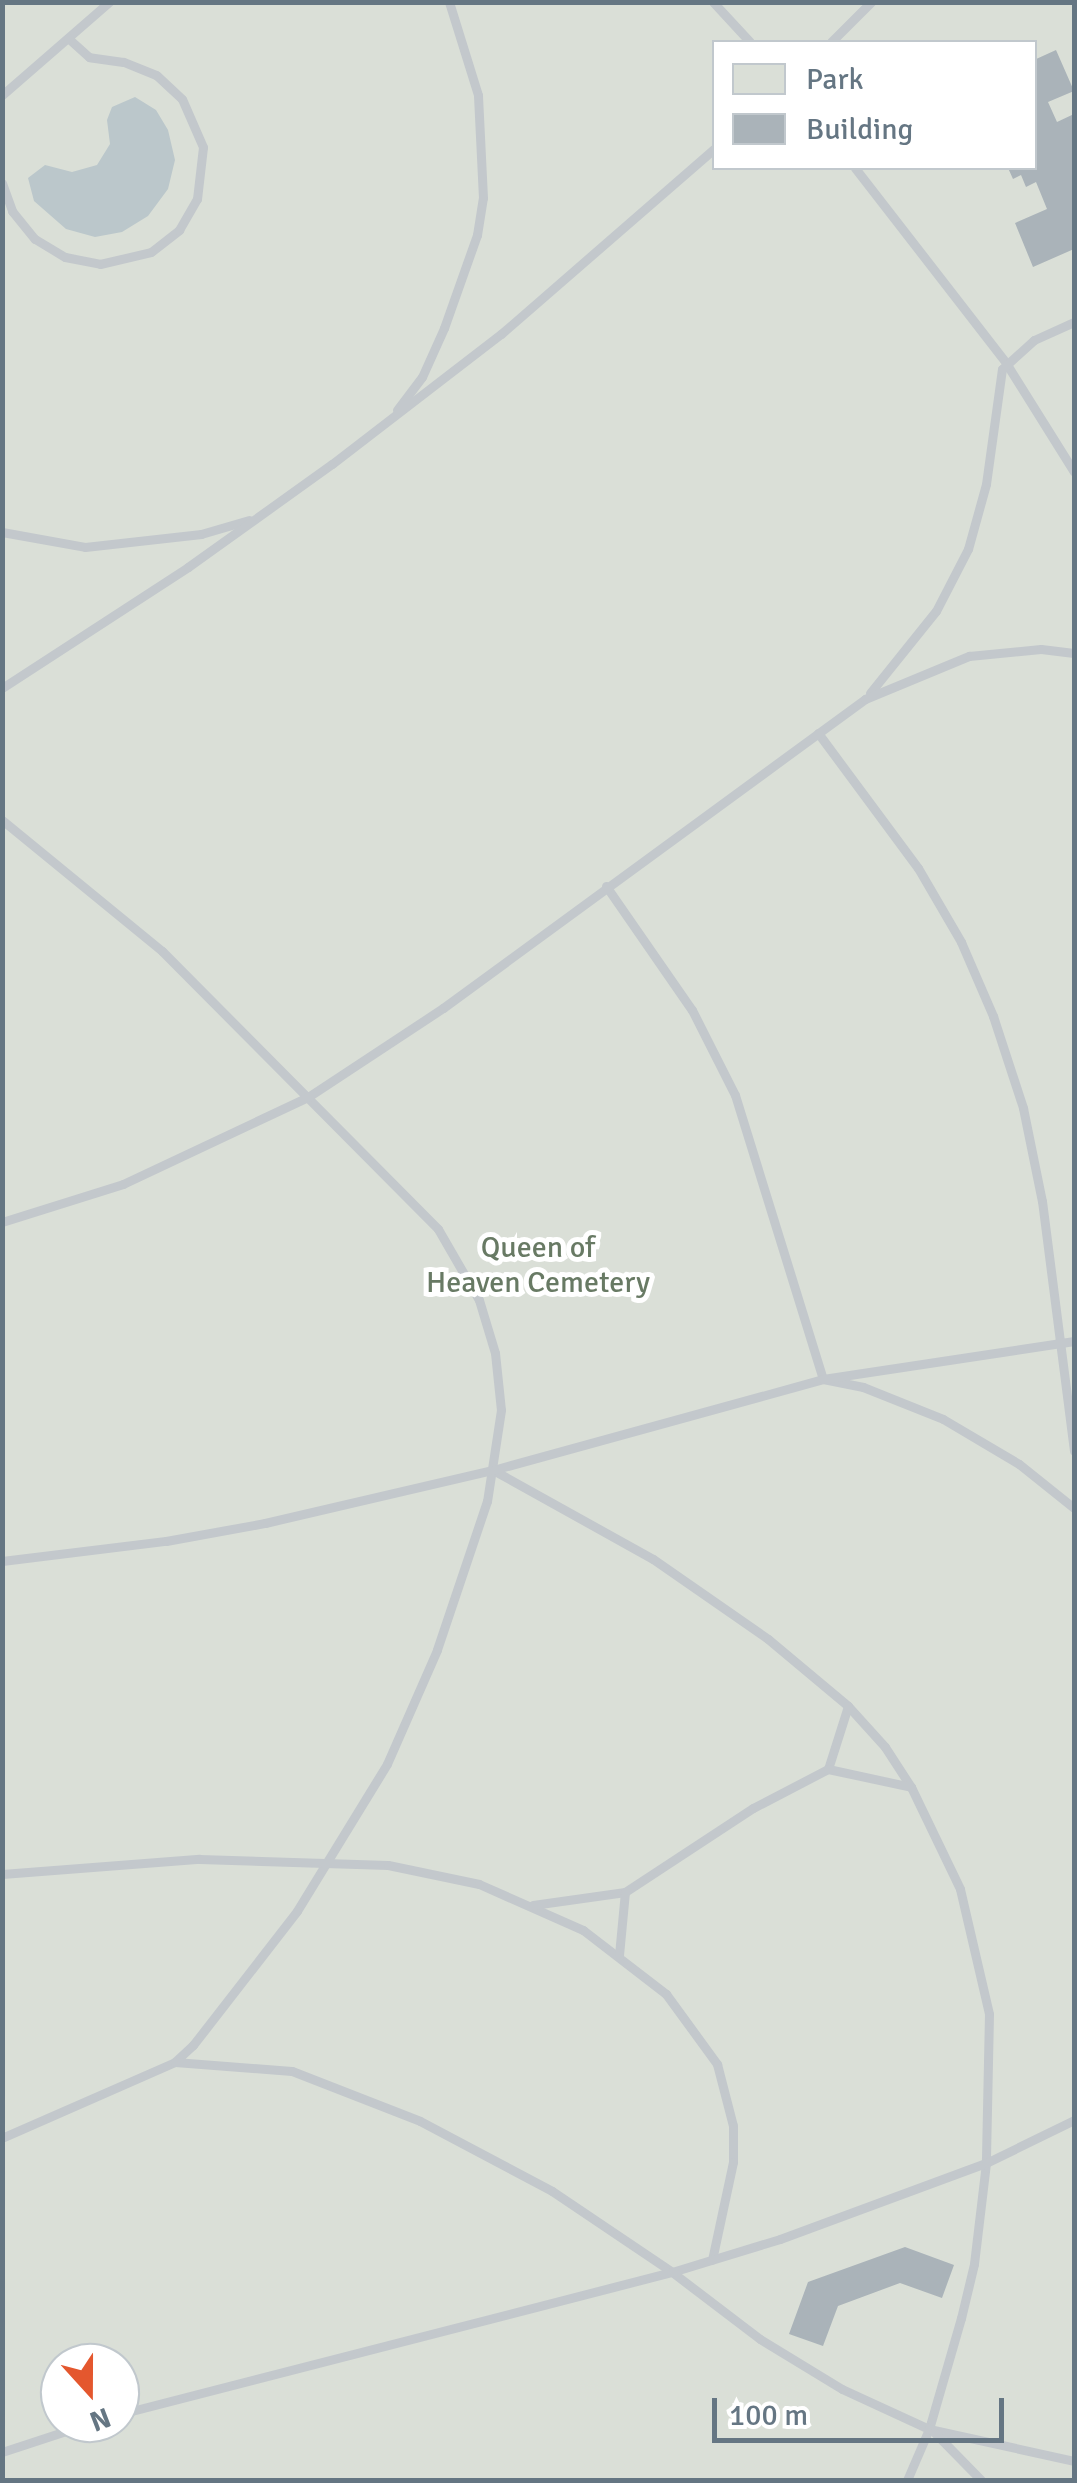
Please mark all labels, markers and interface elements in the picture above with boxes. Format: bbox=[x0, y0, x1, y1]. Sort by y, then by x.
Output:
legend bbox=[712, 40, 1037, 170]
text: Park bbox=[806, 61, 864, 98]
text: Building bbox=[806, 111, 913, 148]
park label: Queen of Heaven Cemetery bbox=[426, 1230, 650, 1300]
north arrow bbox=[40, 2343, 140, 2443]
scale bar bbox=[717, 2378, 1010, 2440]
text: 100 m bbox=[729, 2397, 808, 2434]
text: N bbox=[85, 2400, 115, 2438]

